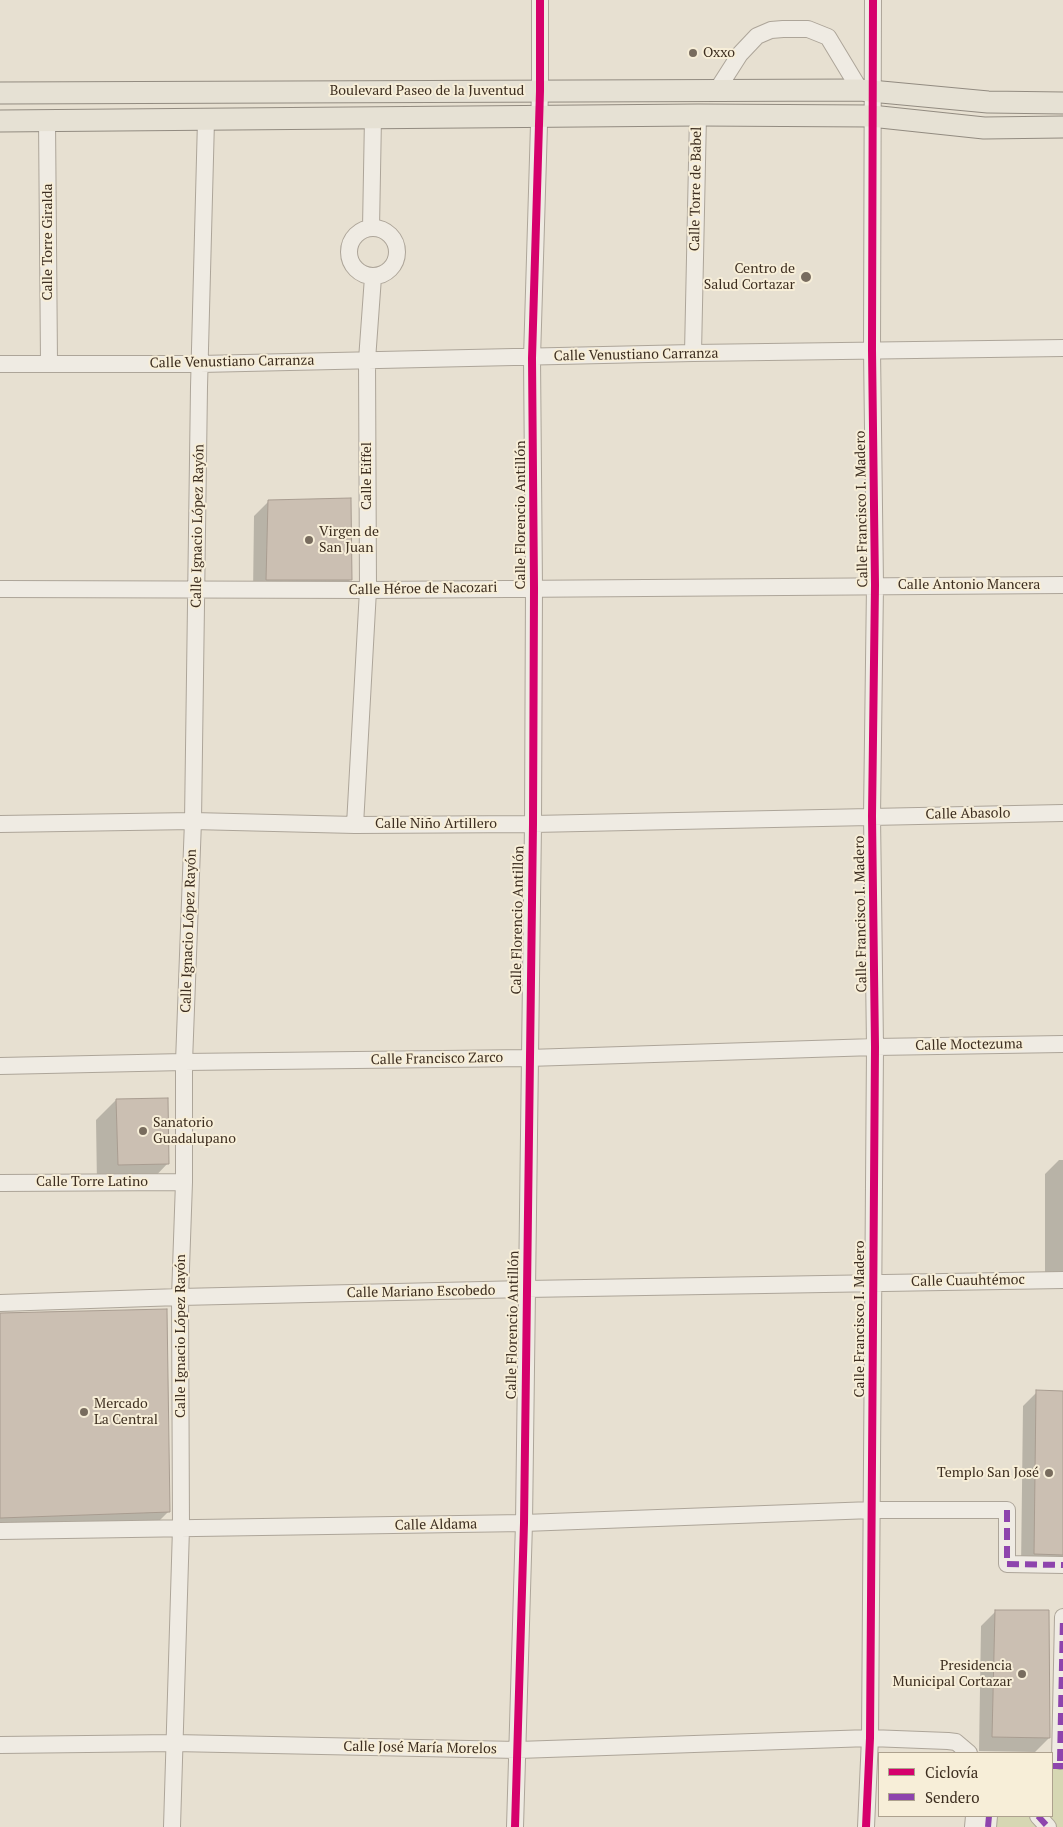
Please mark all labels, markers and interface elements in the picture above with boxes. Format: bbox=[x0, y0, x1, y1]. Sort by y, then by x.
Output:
place label: Oxxo bbox=[703, 45, 735, 61]
marker: Oxxo bbox=[687, 47, 699, 59]
street label: Boulevard Paseo de la Juventud bbox=[330, 83, 524, 99]
street label: Calle Torre de Babel bbox=[687, 127, 705, 251]
street label: Calle Torre Giralda bbox=[40, 183, 56, 301]
place label: Centro de Salud Cortazar bbox=[704, 261, 795, 294]
marker: Centro de Salud Cortazar bbox=[799, 270, 813, 284]
street label: Calle Venustiano Carranza bbox=[553, 345, 719, 365]
street label: Calle Venustiano Carranza bbox=[149, 352, 315, 372]
street label: Calle Francisco I. Madero bbox=[852, 430, 872, 588]
street label: Calle Florencio Antillón bbox=[513, 441, 529, 589]
street label: Calle Eiffel bbox=[359, 442, 375, 510]
street label: Calle Ignacio López Rayón bbox=[188, 444, 208, 608]
place label: Virgen de San Juan bbox=[319, 524, 379, 556]
marker: Virgen de San Juan bbox=[303, 534, 315, 546]
street label: Calle Antonio Mancera bbox=[898, 577, 1040, 593]
street label: Calle Héroe de Nacozari bbox=[349, 579, 497, 599]
street label: Calle Abasolo bbox=[925, 805, 1011, 823]
street label: Calle Niño Artillero bbox=[375, 816, 497, 832]
street label: Calle Francisco I. Madero bbox=[851, 835, 871, 993]
street label: Calle Florencio Antillón bbox=[508, 845, 528, 995]
street label: Calle Ignacio López Rayón bbox=[178, 849, 200, 1013]
street label: Calle Moctezuma bbox=[915, 1036, 1023, 1054]
street label: Calle Francisco Zarco bbox=[371, 1049, 503, 1069]
place label: Sanatorio Guadalupano bbox=[153, 1115, 236, 1148]
marker: Sanatorio Guadalupano bbox=[137, 1125, 149, 1137]
street label: Calle Torre Latino bbox=[36, 1174, 148, 1190]
street label: Calle Francisco I. Madero bbox=[852, 1241, 868, 1397]
street label: Calle Florencio Antillón bbox=[503, 1250, 523, 1400]
street label: Calle Ignacio López Rayón bbox=[173, 1254, 189, 1418]
street label: Calle Cuauhtémoc bbox=[911, 1272, 1025, 1290]
street label: Calle Mariano Escobedo bbox=[347, 1282, 495, 1302]
place label: Mercado La Central bbox=[94, 1396, 158, 1428]
marker: Mercado La Central bbox=[78, 1406, 90, 1418]
place label: Templo San José bbox=[937, 1465, 1039, 1481]
marker: Templo San José bbox=[1043, 1467, 1055, 1479]
street label: Calle Aldama bbox=[394, 1516, 478, 1534]
place label: Presidencia Municipal Cortazar bbox=[893, 1658, 1012, 1690]
marker: Presidencia Municipal Cortazar bbox=[1016, 1668, 1028, 1680]
street label: Calle José María Morelos bbox=[343, 1738, 497, 1758]
legend bbox=[878, 1752, 1053, 1817]
text: Ciclovía bbox=[925, 1762, 978, 1782]
text: Sendero bbox=[925, 1787, 979, 1807]

